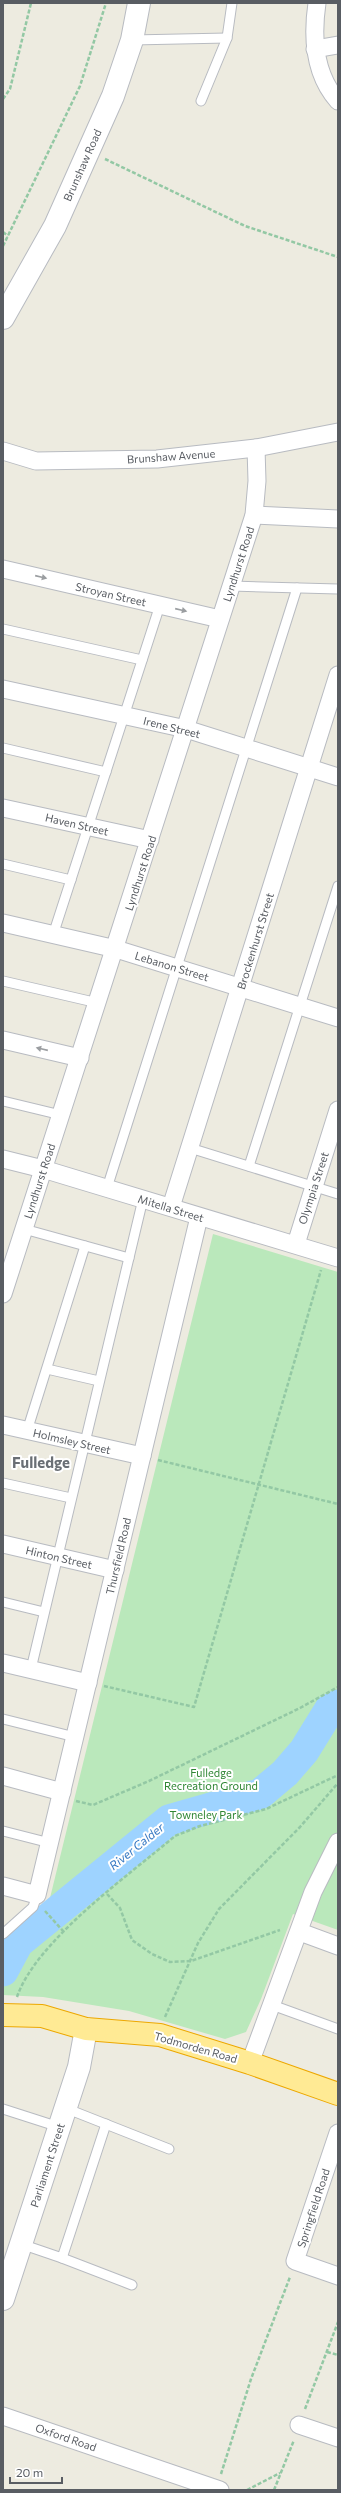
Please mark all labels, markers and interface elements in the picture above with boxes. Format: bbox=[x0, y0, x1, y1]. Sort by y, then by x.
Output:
street label: Brunshaw Road bbox=[60, 127, 104, 203]
street label: Brunshaw Avenue bbox=[126, 446, 216, 466]
street label: Lyndhurst Road bbox=[220, 525, 256, 603]
one-way arrow bbox=[35, 575, 47, 581]
street label: Stroyan Street bbox=[74, 580, 148, 609]
one-way arrow bbox=[175, 608, 187, 614]
street label: Irene Street bbox=[142, 714, 202, 740]
street label: Haven Street bbox=[44, 810, 110, 838]
street label: Lyndhurst Road bbox=[122, 834, 158, 912]
street label: Brockenhurst Street bbox=[234, 891, 276, 991]
street label: Lebanon Street bbox=[133, 949, 211, 984]
one-way arrow bbox=[36, 1046, 48, 1052]
street label: Lyndhurst Road bbox=[21, 1142, 57, 1220]
street label: Olympia Street bbox=[295, 1150, 331, 1226]
street label: Mitella Street bbox=[137, 1192, 206, 1224]
street label: Holmsley Street bbox=[32, 1426, 113, 1456]
district label: Fulledge bbox=[12, 1453, 70, 1471]
street label: Thursfield Road bbox=[103, 1516, 133, 1596]
street label: Hinton Street bbox=[24, 1543, 94, 1571]
park label: Fulledge Recreation Ground bbox=[164, 1766, 258, 1792]
park label: Towneley Park bbox=[170, 1808, 242, 1821]
water label: River Calder bbox=[106, 1819, 167, 1872]
street label: Todmorden Road bbox=[153, 2029, 239, 2065]
street label: Parliament Street bbox=[27, 2121, 67, 2209]
street label: Springfield Road bbox=[294, 2167, 332, 2249]
street label: Oxford Road bbox=[34, 2420, 98, 2454]
scale bar bbox=[10, 2459, 62, 2485]
text: 20 m bbox=[16, 2465, 43, 2479]

